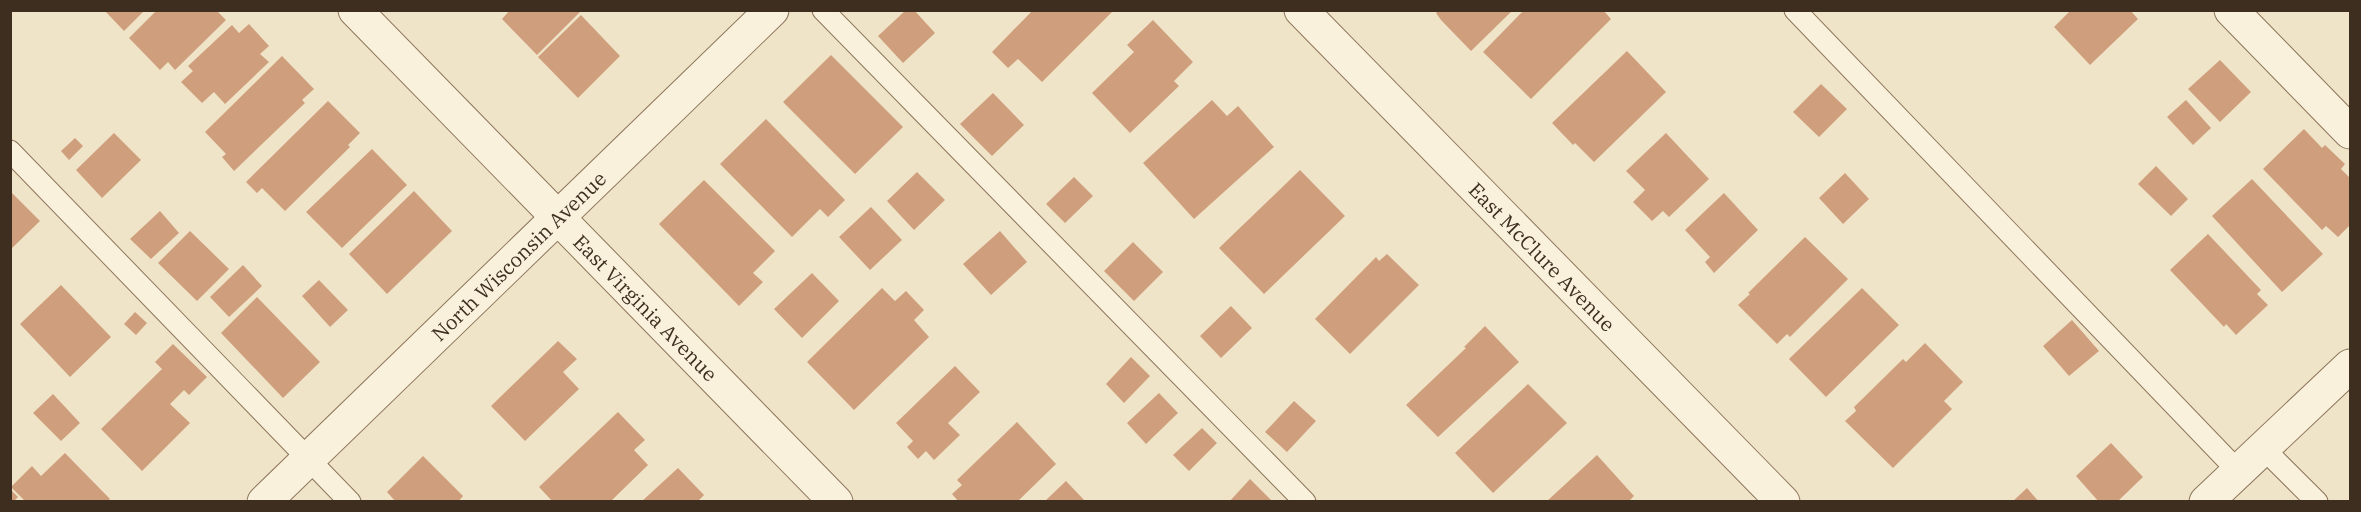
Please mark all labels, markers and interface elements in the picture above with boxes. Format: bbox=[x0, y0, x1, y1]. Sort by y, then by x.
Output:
street label: North Wisconsin Avenue bbox=[425, 165, 611, 347]
street label: East McClure Avenue bbox=[1463, 176, 1622, 337]
street label: East Virginia Avenue bbox=[568, 228, 724, 387]

